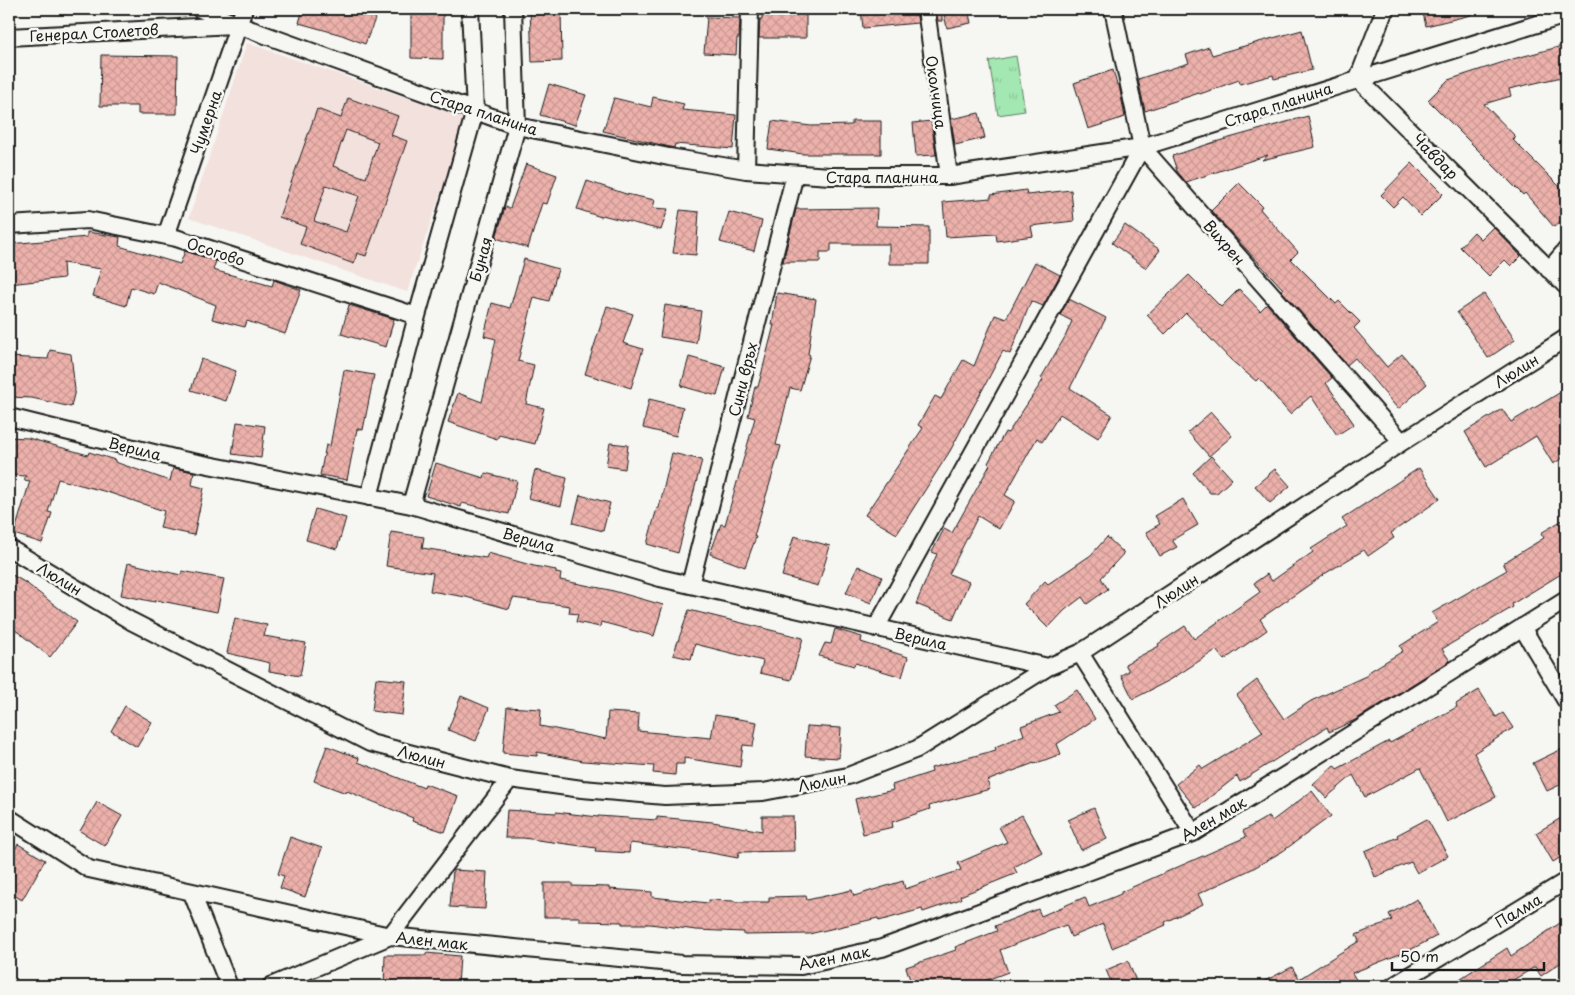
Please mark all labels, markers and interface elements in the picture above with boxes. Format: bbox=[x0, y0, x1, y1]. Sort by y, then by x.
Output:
street label: Генерал Столетов bbox=[29, 17, 159, 47]
street label: Околчица bbox=[920, 54, 954, 131]
street label: Стара планина bbox=[1221, 76, 1336, 132]
street label: Стара планина bbox=[427, 84, 542, 140]
street label: Чумерна bbox=[183, 86, 227, 157]
street label: Чавдар bbox=[1408, 128, 1464, 184]
street label: Стара планина bbox=[826, 165, 939, 188]
street label: Вихрен bbox=[1199, 214, 1251, 270]
street label: Осогово bbox=[184, 231, 248, 271]
street label: Буная bbox=[463, 234, 497, 284]
street label: Сини връх bbox=[722, 339, 762, 419]
street label: Люлин bbox=[1489, 347, 1543, 393]
street label: Верила bbox=[106, 430, 164, 466]
street label: Верила bbox=[500, 521, 558, 558]
street label: Люлин bbox=[33, 556, 87, 600]
street label: Люлин bbox=[1149, 567, 1203, 613]
street label: Верила bbox=[892, 621, 950, 655]
street label: Люлин bbox=[396, 739, 448, 773]
street label: Люлин bbox=[796, 765, 848, 797]
street label: Ален мак bbox=[1176, 790, 1250, 846]
street label: Палма bbox=[1490, 887, 1546, 933]
street label: Ален мак bbox=[395, 925, 469, 955]
street label: Ален мак bbox=[796, 939, 872, 975]
scale bar bbox=[1392, 940, 1545, 972]
text: 50 m bbox=[1400, 944, 1439, 967]

